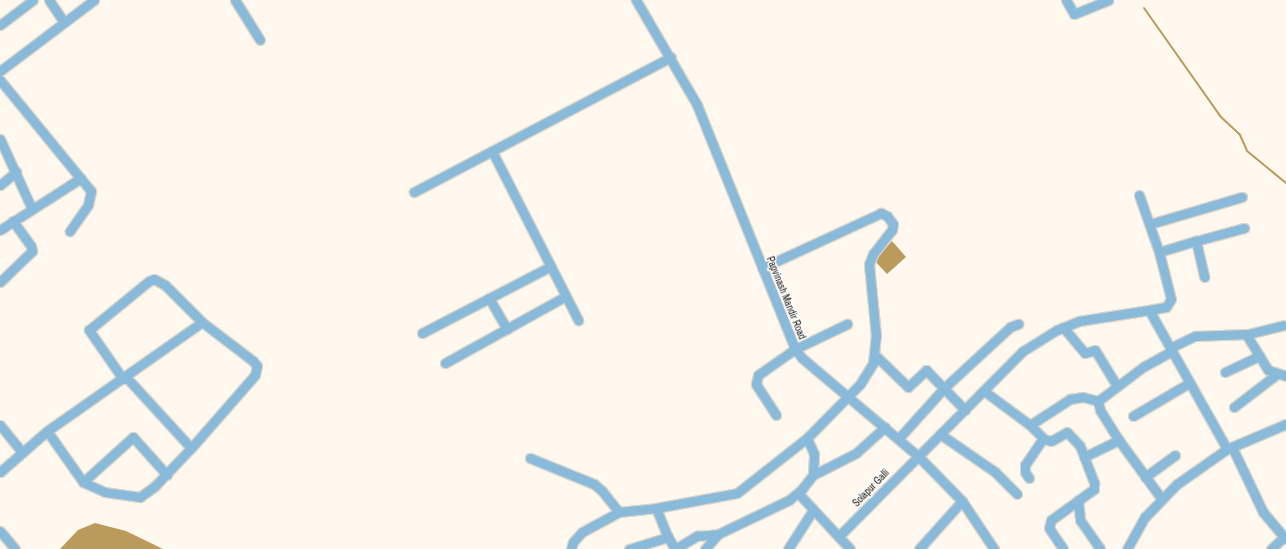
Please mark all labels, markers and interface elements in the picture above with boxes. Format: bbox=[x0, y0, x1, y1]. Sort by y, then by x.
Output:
street label: Papvinash Mandir Road bbox=[764, 255, 808, 341]
street label: Solapur Galli bbox=[850, 467, 892, 509]

